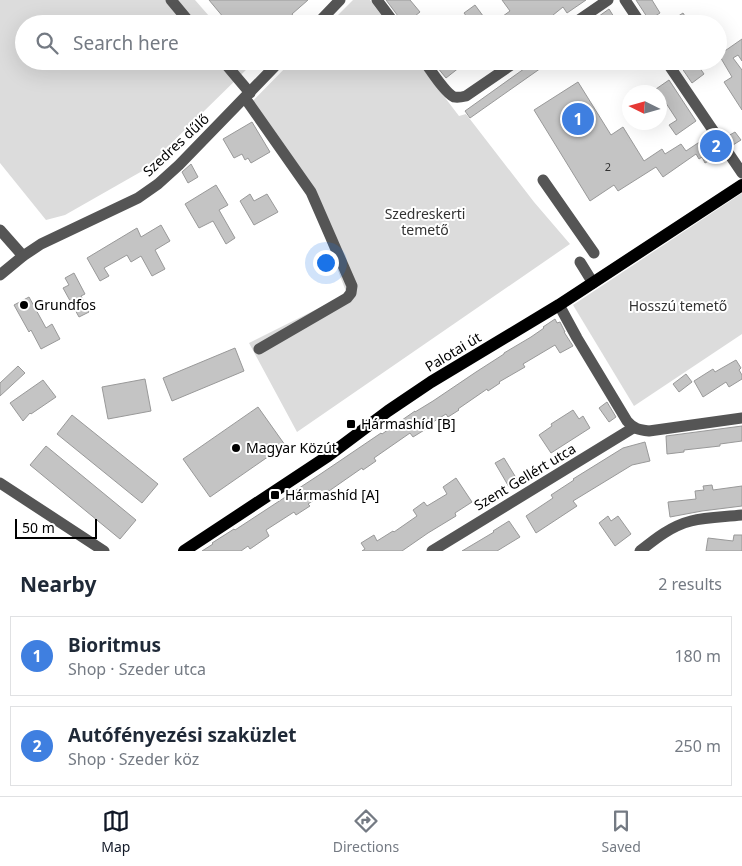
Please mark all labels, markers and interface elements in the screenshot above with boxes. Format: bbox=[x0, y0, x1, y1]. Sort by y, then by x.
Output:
search box bbox=[15, 15, 727, 70]
icon: search bbox=[33, 29, 61, 57]
text: Search here bbox=[73, 30, 179, 56]
north arrow bbox=[622, 85, 667, 130]
pin: 1 bbox=[562, 100, 594, 138]
street label: Szedres dűlő bbox=[139, 109, 213, 180]
pin: 2 bbox=[700, 127, 732, 165]
house number: 2 bbox=[605, 159, 611, 174]
park label: Szedreskerti temető bbox=[385, 204, 465, 239]
your location bbox=[313, 250, 339, 276]
place label: Grundfos bbox=[34, 295, 96, 314]
park label: Hosszú temető bbox=[629, 296, 727, 315]
marker: Grundfos bbox=[18, 299, 30, 311]
street label: Palotai út bbox=[421, 327, 484, 376]
place label: Hármashíd [B] bbox=[361, 414, 456, 433]
marker: Hármashíd [B] bbox=[345, 418, 357, 430]
place label: Magyar Közút bbox=[246, 438, 337, 457]
street label: Szent Gellért utca bbox=[470, 439, 579, 514]
marker: Magyar Közút bbox=[230, 442, 242, 454]
place label: Hármashíd [A] bbox=[285, 485, 379, 504]
marker: Hármashíd [A] bbox=[269, 489, 281, 501]
scale bar bbox=[15, 516, 98, 539]
text: 50 m bbox=[22, 518, 55, 537]
text: Nearby bbox=[20, 570, 96, 598]
text: 2 results bbox=[658, 573, 722, 595]
text: Bioritmus bbox=[68, 632, 161, 658]
text: 1 bbox=[32, 645, 42, 667]
text: 180 m bbox=[674, 645, 721, 667]
text: Shop · Szeder utca bbox=[68, 658, 206, 680]
text: Autófényezési szaküzlet bbox=[68, 722, 297, 748]
text: 2 bbox=[32, 735, 42, 757]
text: 250 m bbox=[674, 735, 721, 757]
text: Shop · Szeder köz bbox=[68, 748, 199, 770]
tab: Map bbox=[101, 807, 130, 856]
tab: Directions bbox=[333, 807, 399, 856]
tab: Saved bbox=[602, 807, 641, 856]

